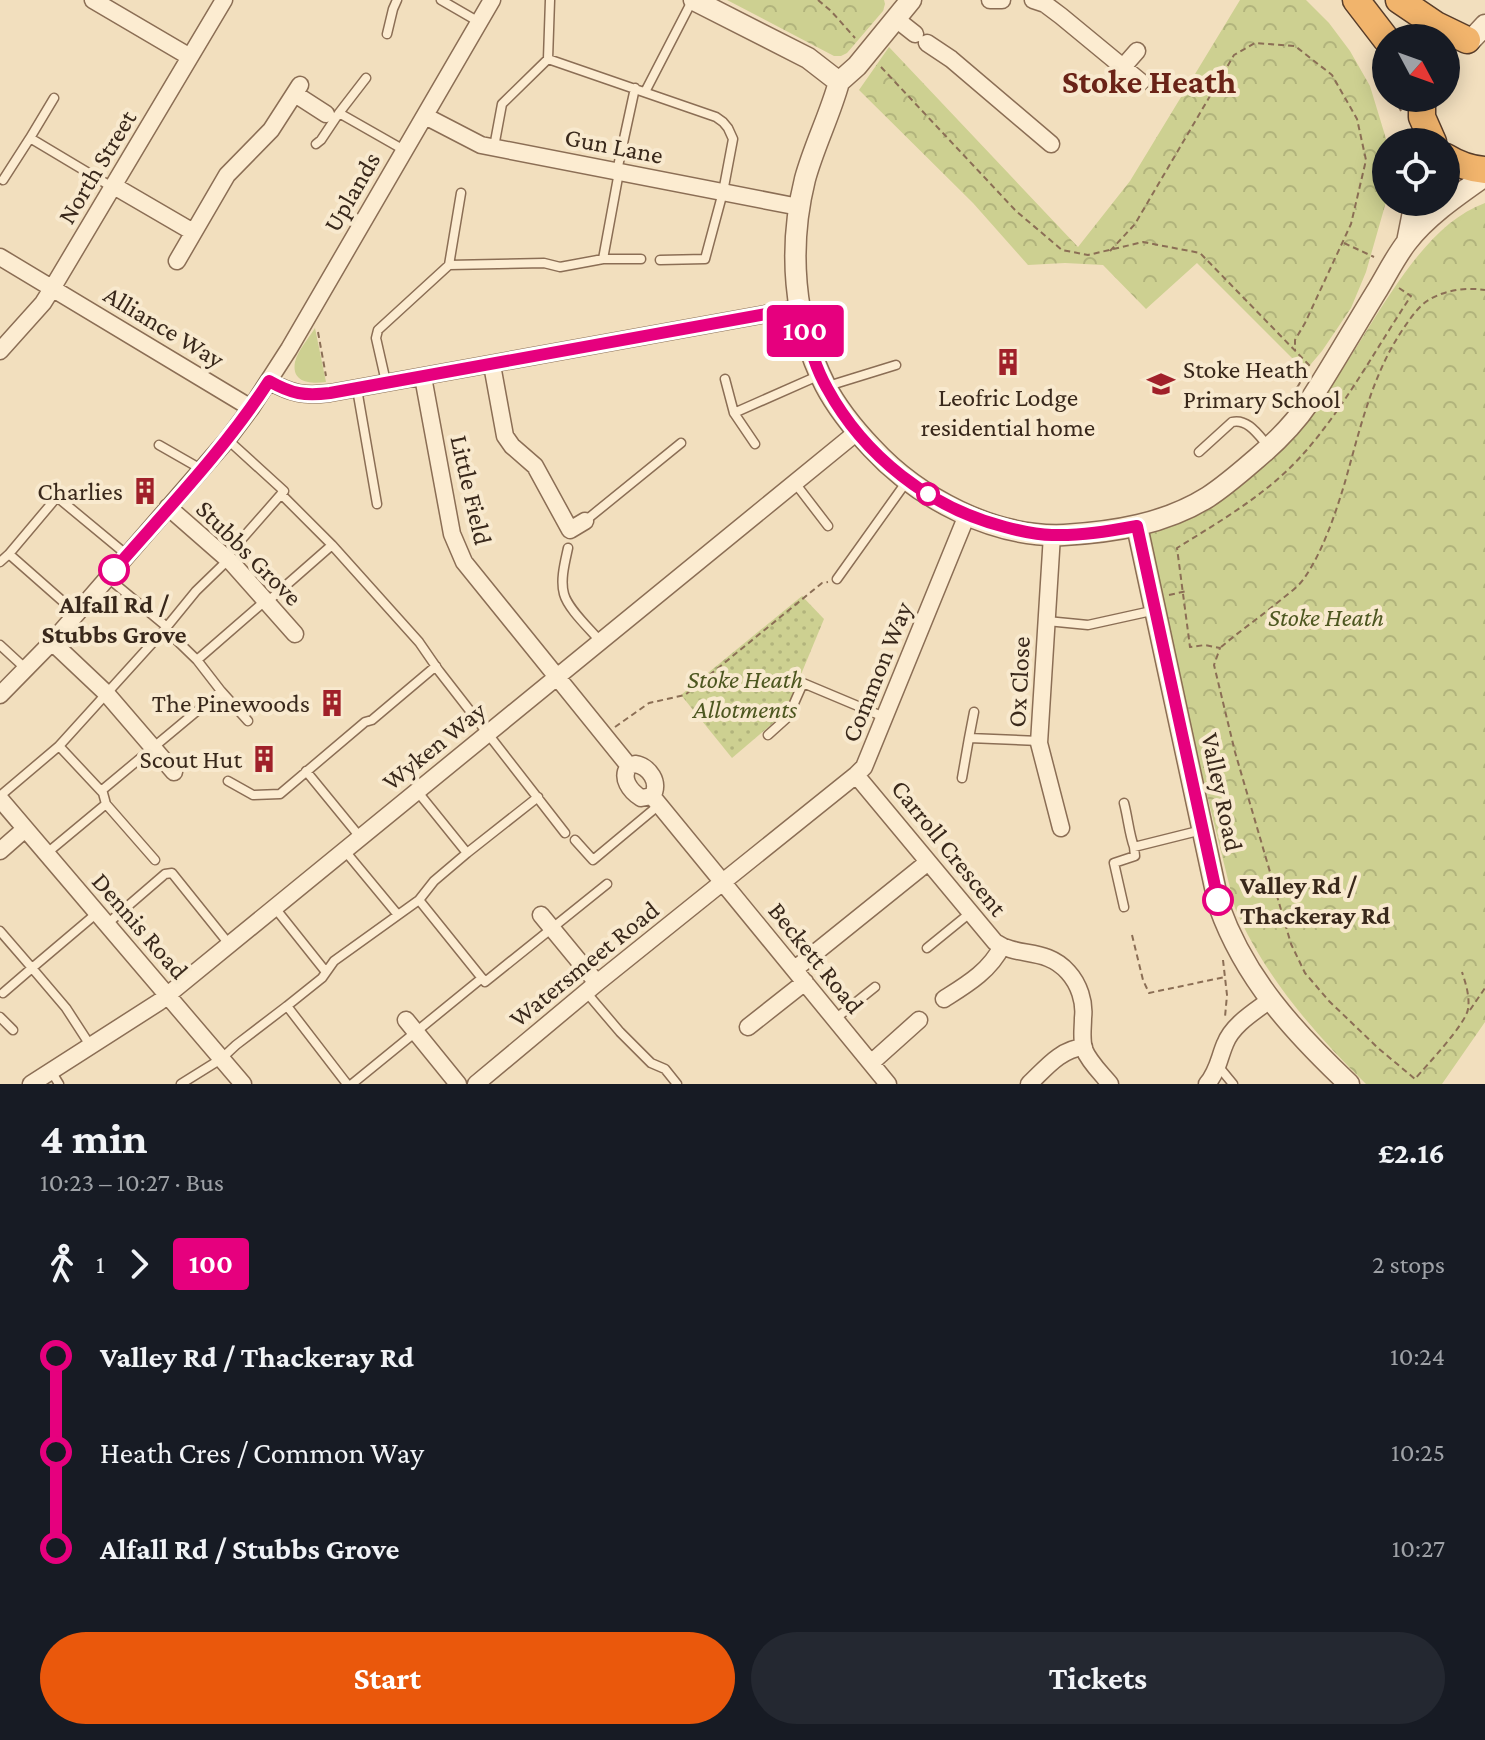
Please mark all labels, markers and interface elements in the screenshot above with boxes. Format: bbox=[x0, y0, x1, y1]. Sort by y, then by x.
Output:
north arrow bbox=[1372, 24, 1460, 112]
map controls bbox=[1372, 24, 1460, 216]
district label: Stoke Heath bbox=[1062, 63, 1237, 100]
street label: North Street bbox=[52, 105, 142, 229]
street label: Gun Lane bbox=[562, 122, 666, 170]
button: locate bbox=[1372, 128, 1460, 216]
street label: Uplands bbox=[318, 147, 386, 237]
street label: Alliance Way bbox=[99, 280, 230, 375]
line badge: 100 bbox=[759, 305, 851, 357]
text: 100 bbox=[783, 315, 827, 346]
building icon: Leofric Lodge residential home bbox=[993, 347, 1023, 377]
place label: Stoke Heath Primary School bbox=[1183, 355, 1341, 414]
school or university icon: Stoke Heath Primary School bbox=[1146, 369, 1176, 399]
place label: Leofric Lodge residential home bbox=[921, 383, 1095, 442]
street label: Little Field bbox=[444, 432, 498, 548]
building icon: Charlies bbox=[130, 476, 160, 506]
place label: Charlies bbox=[37, 477, 123, 506]
unlabelled marker bbox=[917, 483, 939, 505]
street label: Stubbs Grove bbox=[190, 494, 308, 612]
marker: Alfall Rd / Stubbs Grove bbox=[99, 555, 129, 585]
place label: Alfall Rd / Stubbs Grove bbox=[41, 590, 187, 649]
street label: Common Way bbox=[836, 597, 919, 746]
park label: Stoke Heath bbox=[1268, 603, 1384, 632]
street label: Ox Close bbox=[1002, 636, 1036, 728]
park label: Stoke Heath Allotments bbox=[687, 665, 803, 724]
building icon: The Pinewoods bbox=[317, 688, 347, 718]
place label: The Pinewoods bbox=[152, 689, 310, 718]
street label: Wyken Way bbox=[376, 695, 492, 796]
street label: Valley Road bbox=[1195, 730, 1249, 854]
building icon: Scout Hut bbox=[249, 744, 279, 774]
place label: Scout Hut bbox=[140, 745, 242, 774]
street label: Carroll Crescent bbox=[885, 774, 1013, 922]
street label: Dennis Road bbox=[86, 867, 194, 985]
place label: Valley Rd / Thackeray Rd bbox=[1239, 871, 1390, 930]
marker: Valley Rd / Thackeray Rd bbox=[1203, 885, 1233, 915]
street label: Watersmeet Road bbox=[503, 895, 665, 1033]
street label: Beckett Road bbox=[762, 897, 870, 1020]
text: 4 min bbox=[40, 1114, 147, 1162]
text: £2.16 bbox=[1378, 1136, 1445, 1169]
text: 10:23 – 10:27 · Bus bbox=[40, 1168, 224, 1197]
icon: walk bbox=[40, 1242, 84, 1286]
icon: forward bbox=[117, 1242, 161, 1286]
text: 100 bbox=[189, 1248, 233, 1279]
text: 1 bbox=[96, 1250, 105, 1279]
text: 2 stops bbox=[1372, 1250, 1445, 1279]
text: Valley Rd / Thackeray Rd bbox=[100, 1340, 414, 1373]
text: 10:24 bbox=[1390, 1342, 1445, 1371]
text: Heath Cres / Common Way bbox=[100, 1436, 424, 1469]
text: 10:25 bbox=[1391, 1438, 1445, 1467]
text: Alfall Rd / Stubbs Grove bbox=[100, 1532, 399, 1565]
text: 10:27 bbox=[1392, 1534, 1445, 1563]
button: Start bbox=[40, 1632, 735, 1724]
button: Tickets bbox=[751, 1632, 1445, 1724]

